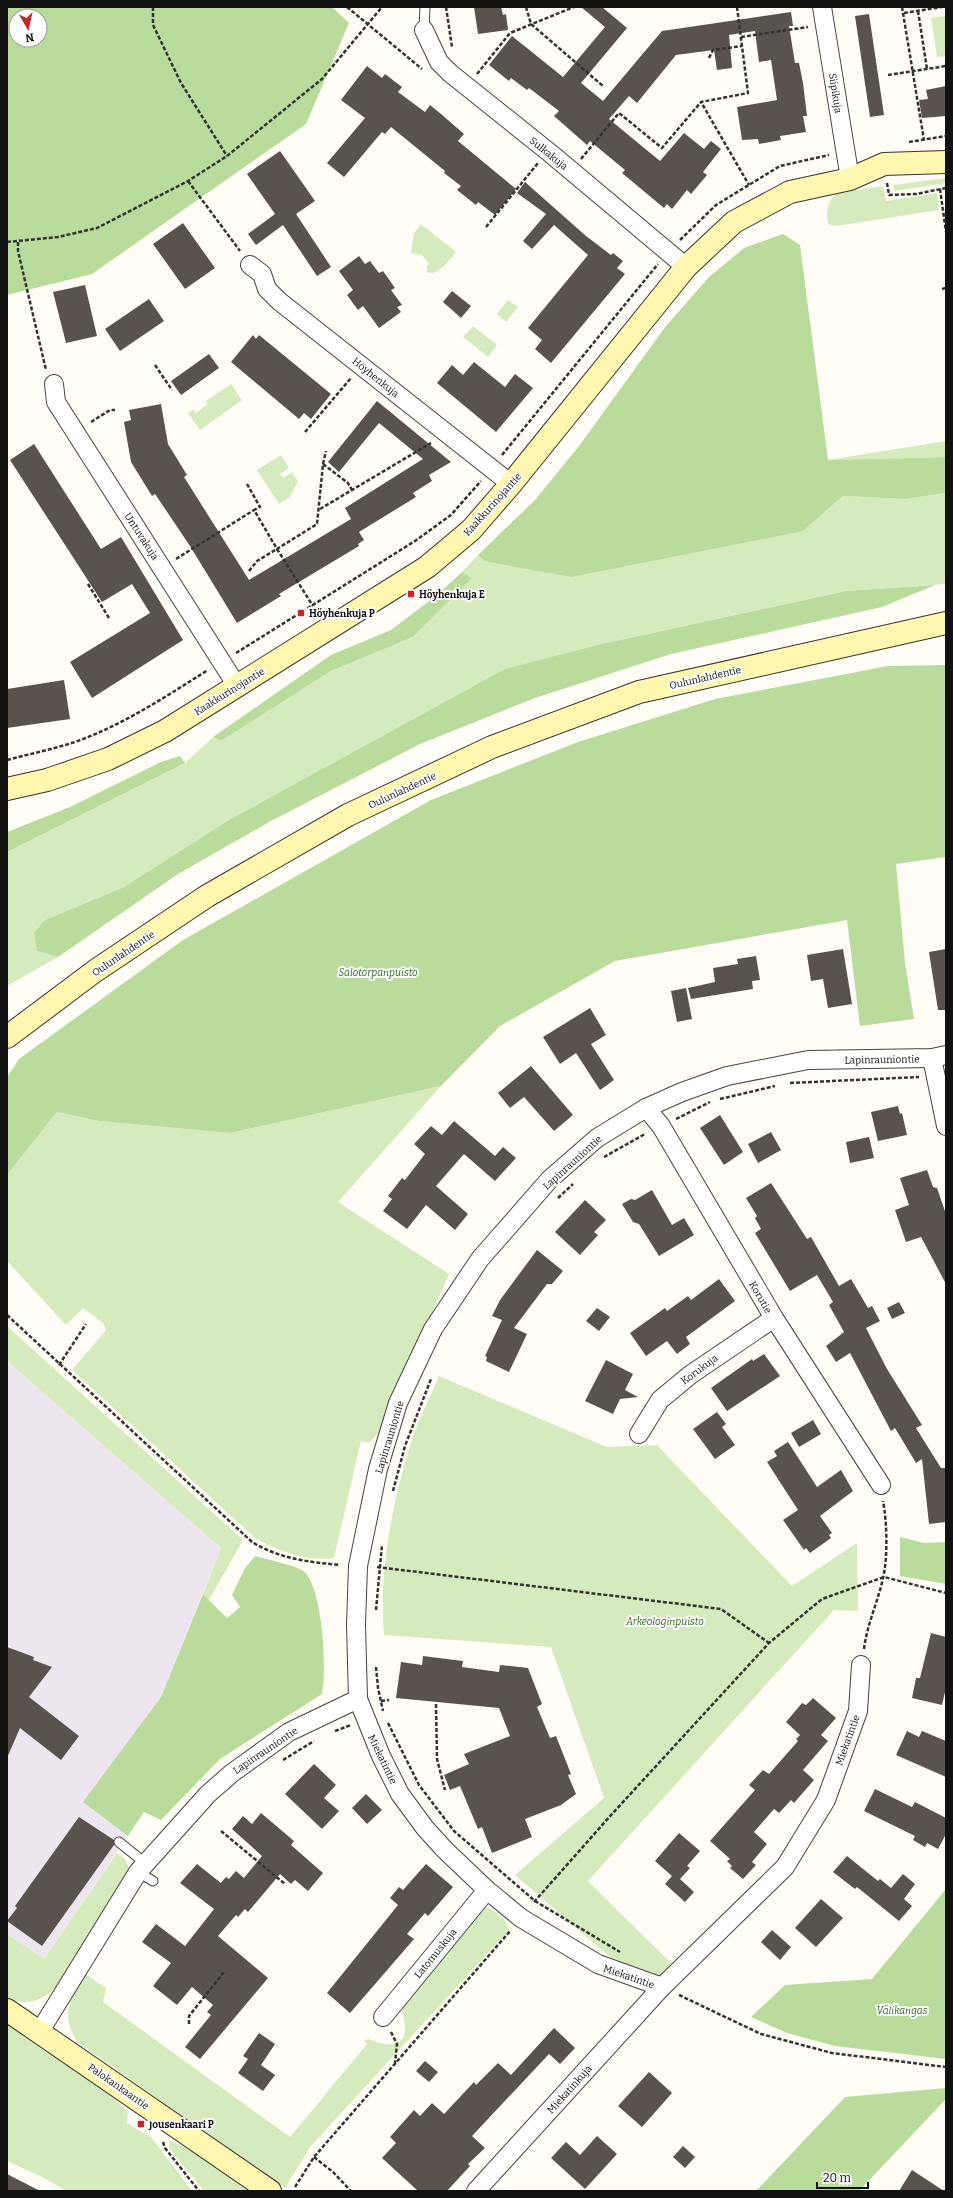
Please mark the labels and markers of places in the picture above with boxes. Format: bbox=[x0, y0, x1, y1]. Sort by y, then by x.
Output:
marker: Höyhenkuja E bbox=[406, 589, 416, 599]
place label: Höyhenkuja E bbox=[419, 589, 485, 601]
marker: Höyhenkuja P bbox=[296, 608, 306, 618]
place label: Höyhenkuja P bbox=[309, 608, 375, 620]
marker: Jousenkaari P bbox=[136, 2119, 146, 2129]
place label: Jousenkaari P bbox=[148, 2119, 214, 2131]

